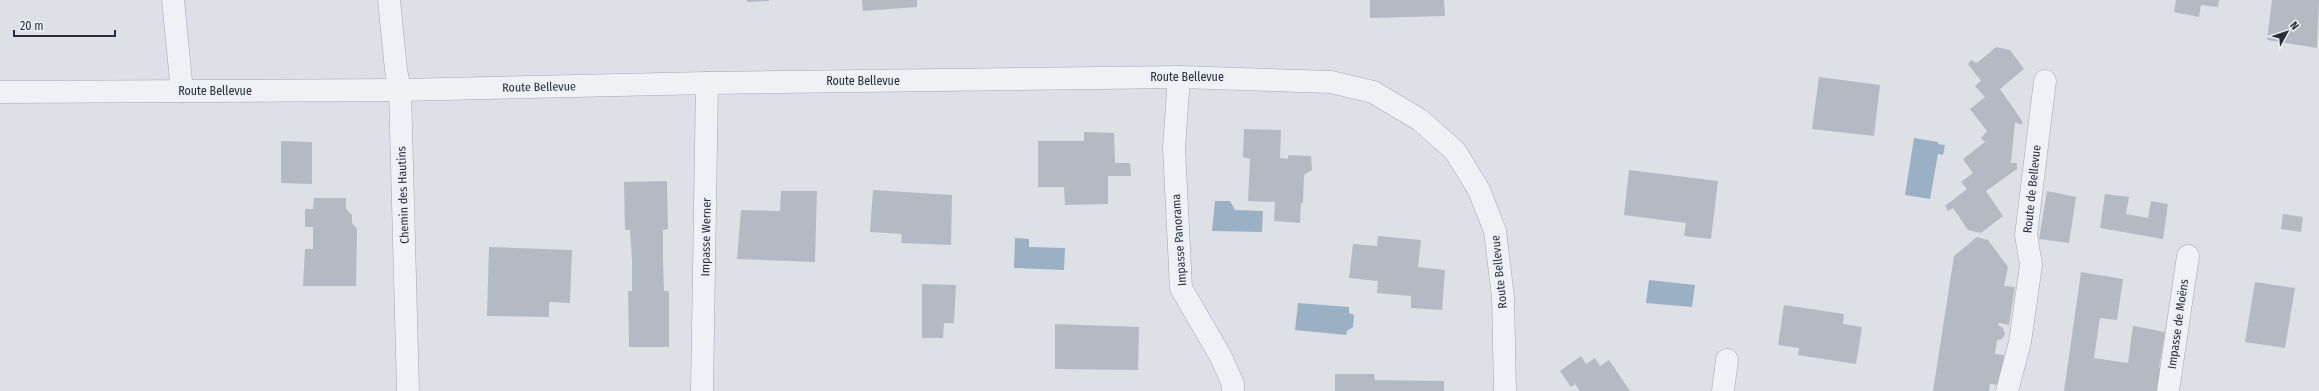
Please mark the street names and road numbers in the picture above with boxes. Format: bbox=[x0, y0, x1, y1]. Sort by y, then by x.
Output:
street label: Route Bellevue bbox=[1150, 70, 1224, 84]
street label: Route Bellevue bbox=[826, 74, 900, 88]
street label: Route Bellevue bbox=[502, 79, 576, 95]
street label: Route Bellevue bbox=[178, 84, 252, 98]
street label: Route de Bellevue bbox=[2020, 144, 2044, 234]
street label: Chemin des Hautins bbox=[394, 146, 412, 244]
street label: Impasse Panorama bbox=[1169, 193, 1189, 287]
street label: Impasse Werner bbox=[698, 197, 714, 276]
street label: Route Bellevue bbox=[1488, 235, 1510, 309]
street label: Impasse de Moëns bbox=[2165, 278, 2191, 370]

